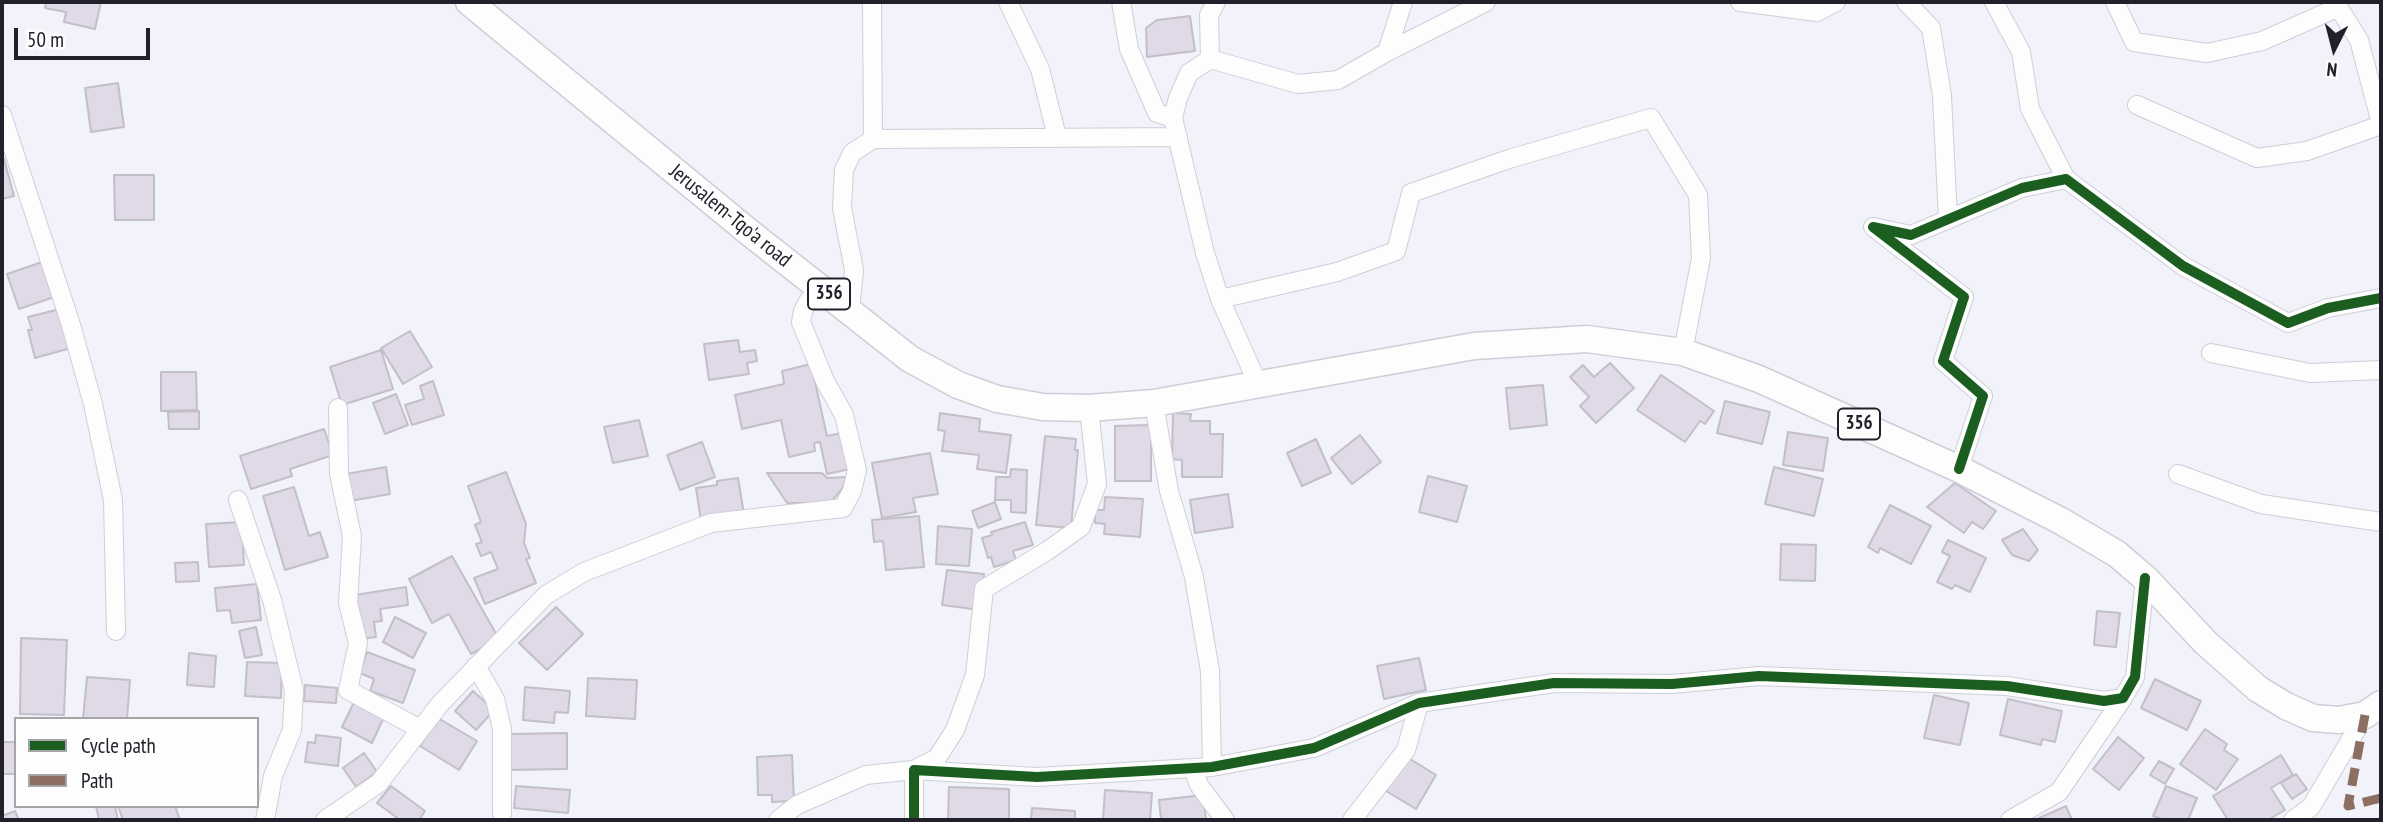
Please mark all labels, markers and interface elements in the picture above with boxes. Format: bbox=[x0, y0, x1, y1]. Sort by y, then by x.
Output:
scale bar bbox=[18, 14, 154, 58]
north arrow bbox=[2299, 14, 2369, 84]
text: 50 m bbox=[27, 26, 64, 53]
text: N bbox=[2325, 57, 2338, 82]
street label: Jerusalem-Tqo'a road bbox=[664, 159, 796, 273]
road number: 356 bbox=[808, 278, 850, 310]
road number: 356 bbox=[1838, 408, 1880, 440]
legend bbox=[14, 717, 259, 808]
text: Cycle path bbox=[81, 732, 156, 759]
text: Path bbox=[81, 767, 113, 794]

